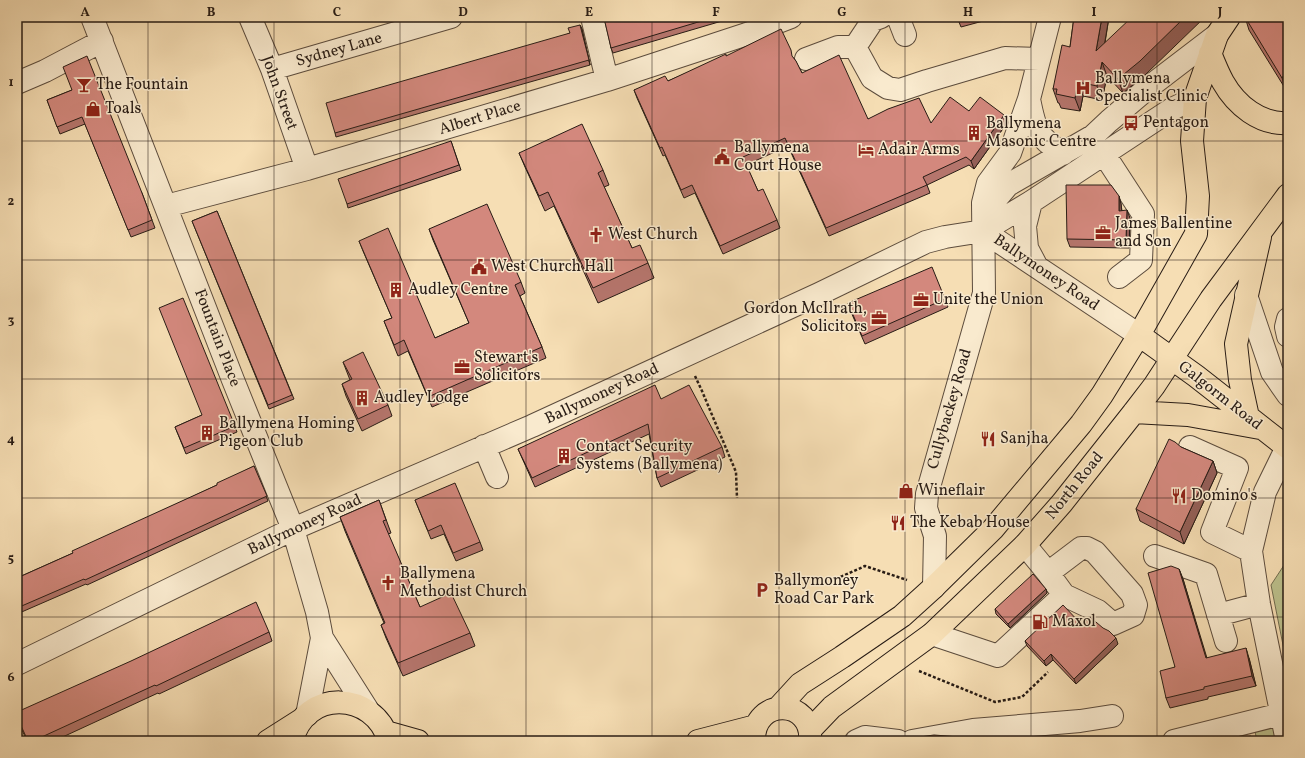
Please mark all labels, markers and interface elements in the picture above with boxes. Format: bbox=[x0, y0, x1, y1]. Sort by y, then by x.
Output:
text: A bbox=[80, 4, 90, 22]
text: B bbox=[207, 4, 216, 22]
text: C bbox=[333, 4, 341, 22]
text: D bbox=[458, 4, 468, 22]
text: E bbox=[585, 4, 593, 22]
text: F bbox=[712, 4, 720, 22]
text: G bbox=[837, 4, 847, 22]
text: H bbox=[963, 4, 973, 22]
text: I bbox=[1092, 4, 1097, 22]
text: J bbox=[1217, 4, 1223, 22]
street label: Sydney Lane bbox=[293, 27, 385, 73]
street label: John Street bbox=[255, 53, 303, 134]
place label: Ballymena Specialist Clinic bbox=[1095, 68, 1207, 108]
text: 1 bbox=[8, 74, 14, 92]
place label: The Fountain bbox=[96, 74, 189, 96]
bar icon: The Fountain bbox=[75, 76, 93, 94]
hospital icon: Ballymena Specialist Clinic bbox=[1074, 79, 1092, 97]
street label: Albert Place bbox=[436, 95, 524, 141]
place label: Toals bbox=[105, 98, 142, 120]
shop icon: Toals bbox=[84, 100, 102, 118]
place label: Pentagon bbox=[1143, 112, 1209, 134]
place label: Ballymena Masonic Centre bbox=[986, 113, 1096, 153]
bus stop icon: Pentagon bbox=[1122, 114, 1140, 132]
building icon: Ballymena Masonic Centre bbox=[965, 124, 983, 142]
place label: Ballymena Court House bbox=[734, 137, 822, 177]
place label: Adair Arms bbox=[878, 139, 960, 161]
hotel icon: Adair Arms bbox=[857, 141, 875, 159]
public building icon: Ballymena Court House bbox=[713, 148, 731, 166]
text: 2 bbox=[8, 193, 15, 211]
place label: James Ballentine and Son bbox=[1115, 213, 1232, 253]
place label: West Church bbox=[608, 224, 698, 246]
office icon: James Ballentine and Son bbox=[1094, 224, 1112, 242]
church icon: West Church bbox=[587, 226, 605, 244]
street label: Ballymoney Road bbox=[989, 229, 1103, 317]
place label: West Church Hall bbox=[491, 256, 614, 278]
public building icon: West Church Hall bbox=[470, 258, 488, 276]
place label: Audley Centre bbox=[408, 279, 508, 301]
building icon: Audley Centre bbox=[387, 281, 405, 299]
street label: Fountain Place bbox=[188, 286, 246, 390]
place label: Unite the Union bbox=[933, 289, 1044, 311]
office icon: Unite the Union bbox=[912, 291, 930, 309]
place label: Gordon McIlrath, Solicitors bbox=[744, 298, 867, 338]
office icon: Gordon McIlrath, Solicitors bbox=[870, 309, 888, 327]
text: 3 bbox=[8, 312, 15, 330]
street label: Cullybackey Road bbox=[922, 346, 978, 472]
place label: Stewart's Solicitors bbox=[474, 347, 540, 387]
street label: Galgorm Road bbox=[1173, 356, 1267, 436]
office icon: Stewart's Solicitors bbox=[453, 358, 471, 376]
street label: Ballymoney Road bbox=[541, 358, 663, 430]
place label: Audley Lodge bbox=[374, 387, 469, 409]
building icon: Audley Lodge bbox=[353, 389, 371, 407]
place label: Ballymena Homing Pigeon Club bbox=[219, 413, 355, 453]
building icon: Ballymena Homing Pigeon Club bbox=[198, 424, 216, 442]
place label: Sanjha bbox=[1000, 428, 1048, 450]
restaurant icon: Sanjha bbox=[979, 430, 997, 448]
text: 4 bbox=[7, 431, 15, 449]
place label: Contact Security Systems (Ballymena) bbox=[576, 436, 723, 476]
building icon: Contact Security Systems (Ballymena) bbox=[555, 447, 573, 465]
street label: North Road bbox=[1041, 447, 1109, 525]
place label: Wineflair bbox=[918, 480, 985, 502]
shop icon: Wineflair bbox=[897, 482, 915, 500]
place label: Domino's bbox=[1191, 485, 1258, 507]
restaurant icon: Domino's bbox=[1170, 487, 1188, 505]
street label: Ballymoney Road bbox=[244, 489, 366, 561]
place label: The Kebab House bbox=[910, 512, 1030, 534]
restaurant icon: The Kebab House bbox=[889, 514, 907, 532]
text: 5 bbox=[8, 550, 14, 568]
place label: Ballymena Methodist Church bbox=[400, 563, 527, 603]
place label: Ballymoney Road Car Park bbox=[774, 570, 875, 610]
church icon: Ballymena Methodist Church bbox=[379, 574, 397, 592]
parking icon: Ballymoney Road Car Park bbox=[753, 581, 771, 599]
place label: Maxol bbox=[1052, 611, 1096, 633]
fuel station icon: Maxol bbox=[1031, 613, 1049, 631]
text: 6 bbox=[7, 669, 15, 687]

